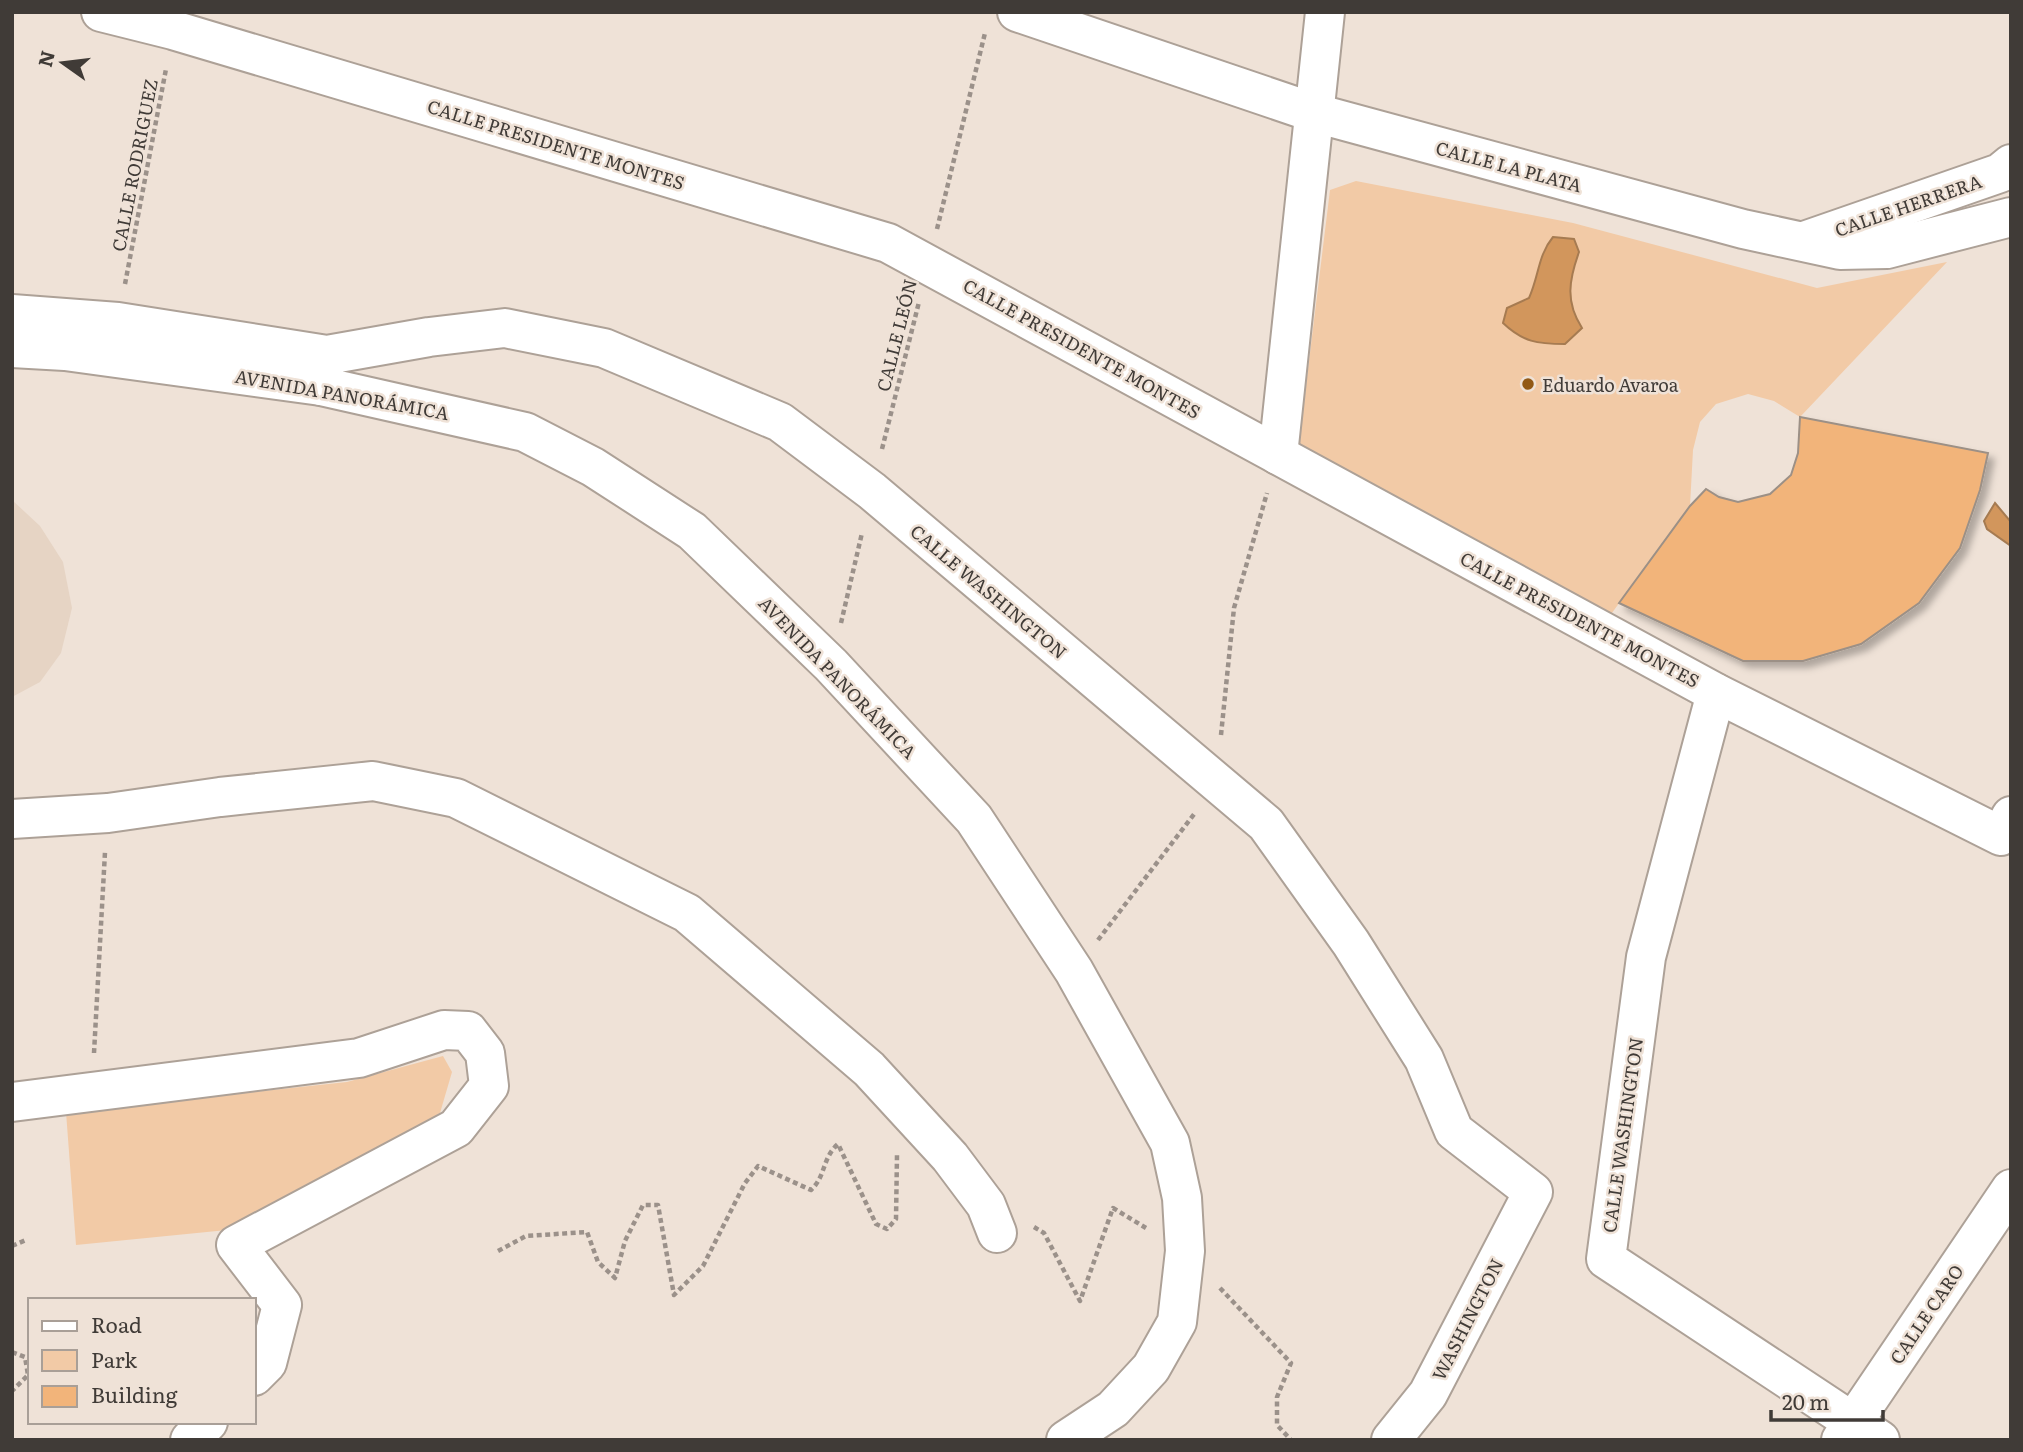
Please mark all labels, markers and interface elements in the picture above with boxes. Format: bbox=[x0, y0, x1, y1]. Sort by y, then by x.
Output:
north arrow bbox=[28, 28, 98, 98]
text: N bbox=[30, 47, 61, 70]
street label: CALLE RODRIGUEZ bbox=[104, 76, 164, 254]
street label: CALLE PRESIDENTE MONTES bbox=[424, 92, 688, 196]
street label: CALLE LA PLATA bbox=[1433, 134, 1585, 198]
street label: CALLE HERRERA bbox=[1831, 167, 1985, 243]
street label: CALLE PRESIDENTE MONTES bbox=[958, 271, 1206, 425]
street label: CALLE LEÓN bbox=[869, 276, 923, 394]
street label: AVENIDA PANORÁMICA bbox=[233, 362, 451, 426]
place label: Eduardo Avaroa bbox=[1542, 371, 1679, 398]
marker: Eduardo Avaroa bbox=[1520, 376, 1536, 392]
street label: CALLE WASHINGTON bbox=[905, 517, 1073, 665]
street label: CALLE PRESIDENTE MONTES bbox=[1456, 544, 1704, 694]
street label: AVENIDA PANORÁMICA bbox=[753, 590, 923, 764]
street label: CALLE WASHINGTON bbox=[1595, 1036, 1649, 1234]
street label: WASHINGTON bbox=[1425, 1253, 1509, 1385]
street label: CALLE CARO bbox=[1883, 1259, 1969, 1369]
legend bbox=[28, 1298, 256, 1424]
text: Road bbox=[91, 1308, 142, 1339]
text: Park bbox=[91, 1343, 137, 1374]
text: Building bbox=[91, 1378, 178, 1409]
scale bar bbox=[1771, 1378, 1883, 1422]
text: 20 m bbox=[1782, 1385, 1829, 1416]

